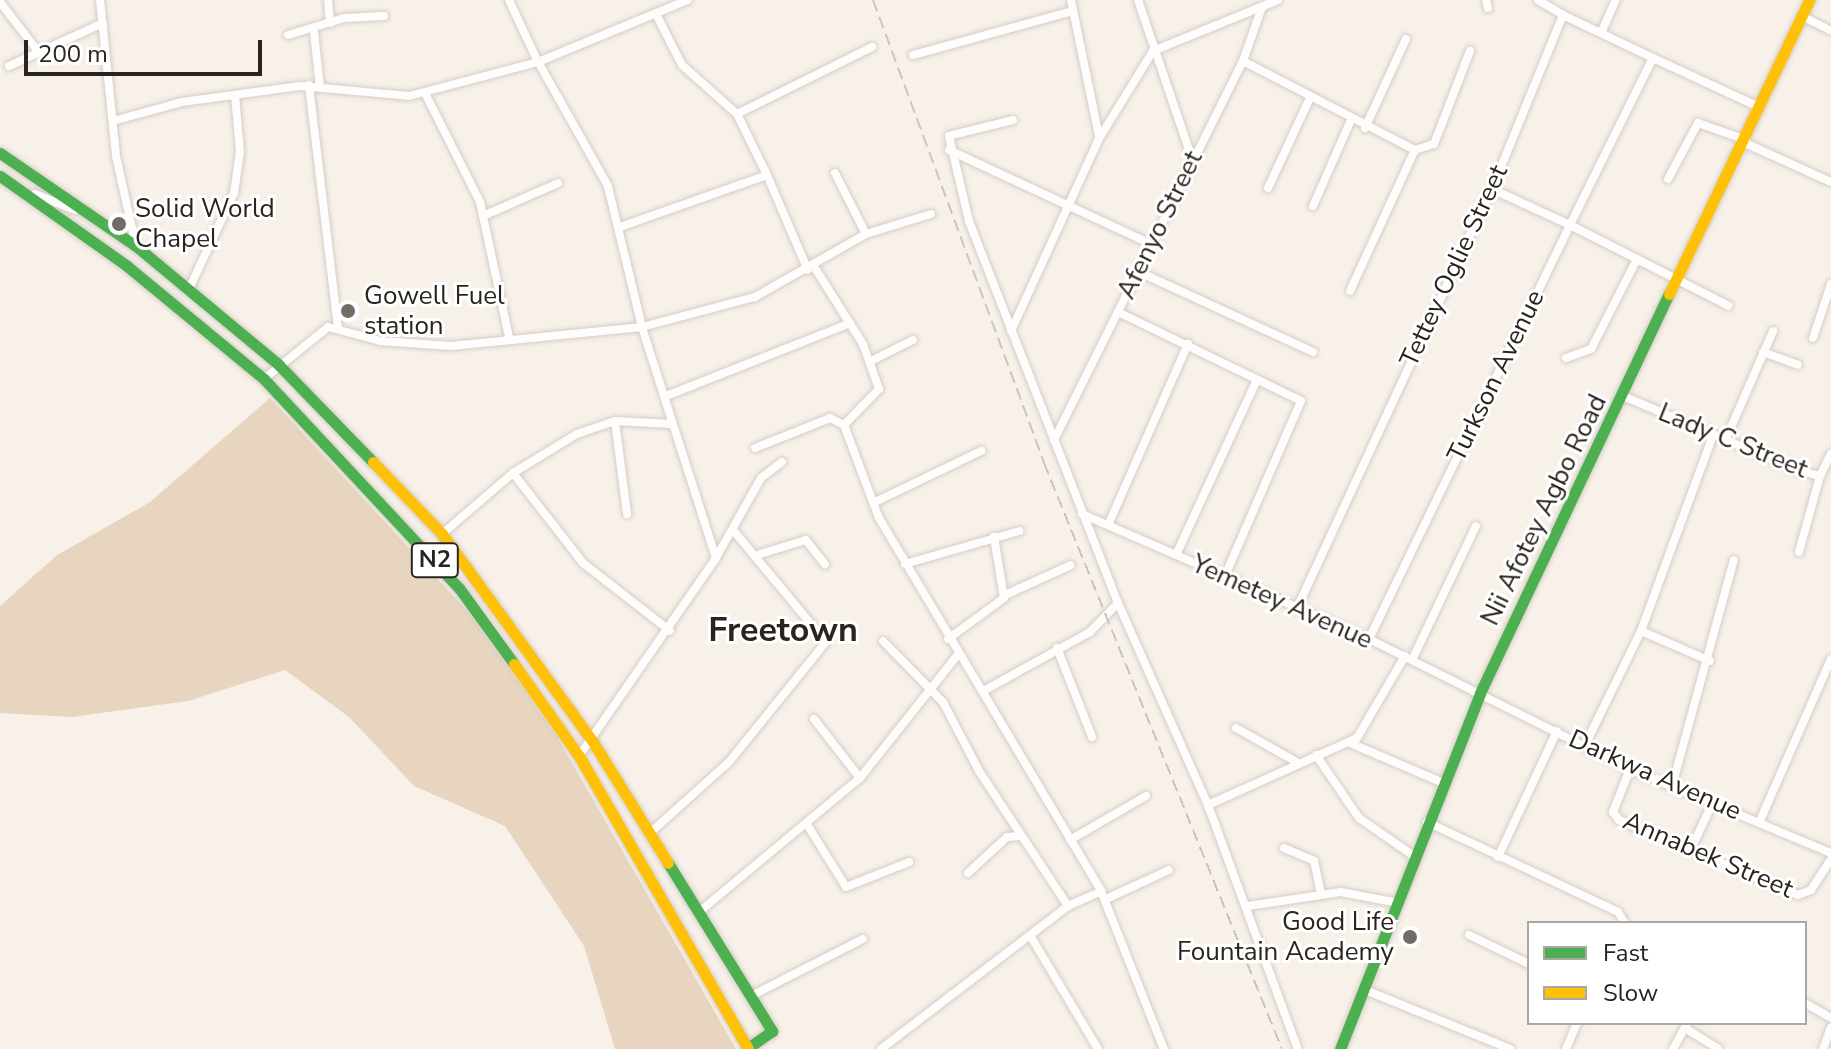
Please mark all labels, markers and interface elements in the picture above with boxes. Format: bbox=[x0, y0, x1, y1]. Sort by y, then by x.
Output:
scale bar bbox=[28, 24, 266, 74]
text: 200 m bbox=[38, 38, 108, 70]
street label: Afenyo Street bbox=[1111, 146, 1209, 304]
street label: Tettey Oglie Street bbox=[1394, 160, 1514, 372]
place label: Solid World Chapel bbox=[135, 193, 275, 254]
marker: Solid World Chapel bbox=[110, 215, 128, 233]
place label: Gowell Fuel station bbox=[364, 280, 505, 342]
street label: Turkson Avenue bbox=[1441, 285, 1551, 467]
marker: Gowell Fuel station bbox=[339, 302, 357, 320]
street label: Nii Afotey Agbo Road bbox=[1475, 390, 1613, 630]
street label: Lady C Street bbox=[1654, 397, 1812, 485]
road number: N2 bbox=[409, 540, 461, 580]
street label: Yemetey Avenue bbox=[1187, 548, 1377, 656]
district label: Freetown bbox=[708, 611, 858, 651]
street label: Darkwa Avenue bbox=[1564, 723, 1746, 827]
street label: Annabek Street bbox=[1618, 805, 1798, 905]
place label: Good Life Fountain Academy bbox=[1177, 906, 1394, 968]
legend bbox=[1527, 921, 1807, 1025]
marker: Good Life Fountain Academy bbox=[1401, 928, 1419, 946]
text: Fast bbox=[1603, 937, 1648, 969]
text: Slow bbox=[1603, 977, 1658, 1009]

